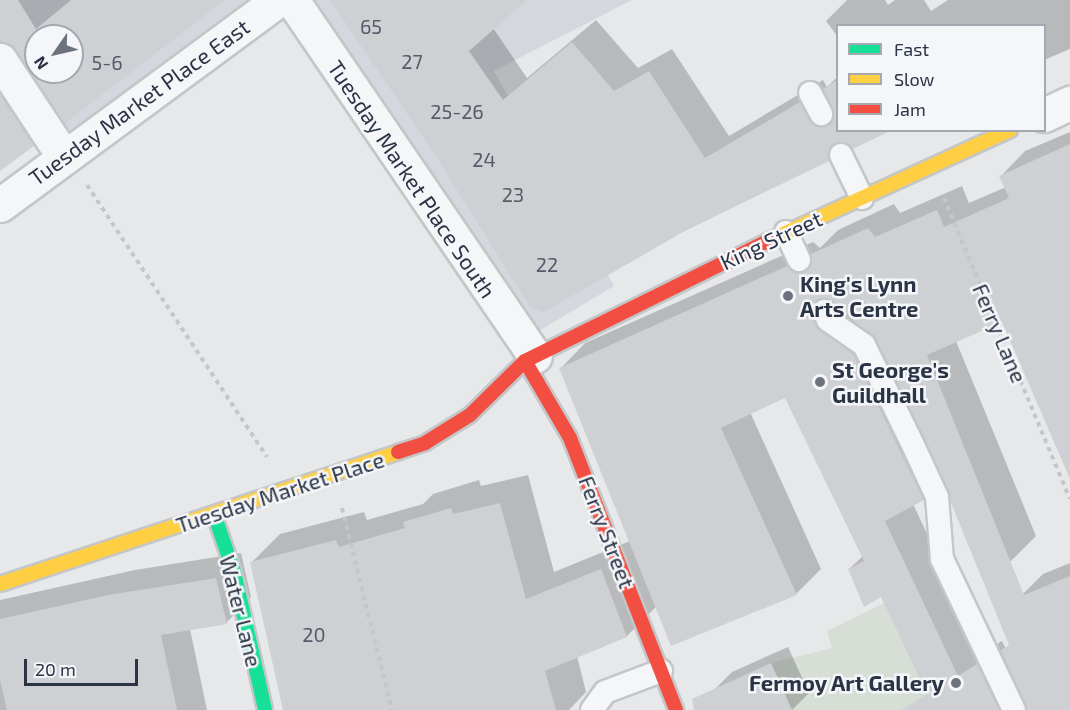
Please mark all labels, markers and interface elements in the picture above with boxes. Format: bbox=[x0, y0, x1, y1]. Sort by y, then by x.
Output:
street label: Tuesday Market Place East bbox=[23, 13, 255, 191]
house number: 65 bbox=[360, 14, 382, 38]
north arrow bbox=[24, 24, 84, 84]
legend bbox=[836, 24, 1046, 132]
text: Fast bbox=[894, 38, 929, 60]
house number: 27 bbox=[401, 49, 423, 73]
house number: 5-6 bbox=[91, 50, 123, 74]
text: N bbox=[29, 53, 51, 73]
street label: Tuesday Market Place South bbox=[322, 55, 502, 303]
text: Slow bbox=[894, 68, 934, 90]
text: Jam bbox=[894, 98, 926, 120]
house number: 25-26 bbox=[430, 99, 484, 123]
house number: 24 bbox=[472, 147, 496, 171]
house number: 23 bbox=[502, 182, 524, 206]
street label: King Street bbox=[716, 205, 826, 275]
house number: 22 bbox=[536, 252, 558, 276]
place label: King's Lynn Arts Centre bbox=[800, 270, 918, 322]
street label: Ferry Lane bbox=[967, 279, 1033, 387]
marker: King's Lynn Arts Centre bbox=[781, 289, 795, 303]
place label: St George's Guildhall bbox=[832, 356, 949, 408]
marker: St George's Guildhall bbox=[813, 375, 827, 389]
street label: Tuesday Market Place bbox=[172, 446, 388, 538]
street label: Ferry Street bbox=[573, 472, 641, 592]
street label: Water Lane bbox=[214, 552, 268, 670]
house number: 20 bbox=[302, 622, 326, 646]
scale bar bbox=[27, 647, 141, 685]
text: 20 m bbox=[35, 658, 76, 680]
place label: Fermoy Art Gallery bbox=[748, 670, 944, 696]
marker: Fermoy Art Gallery bbox=[949, 676, 963, 690]

